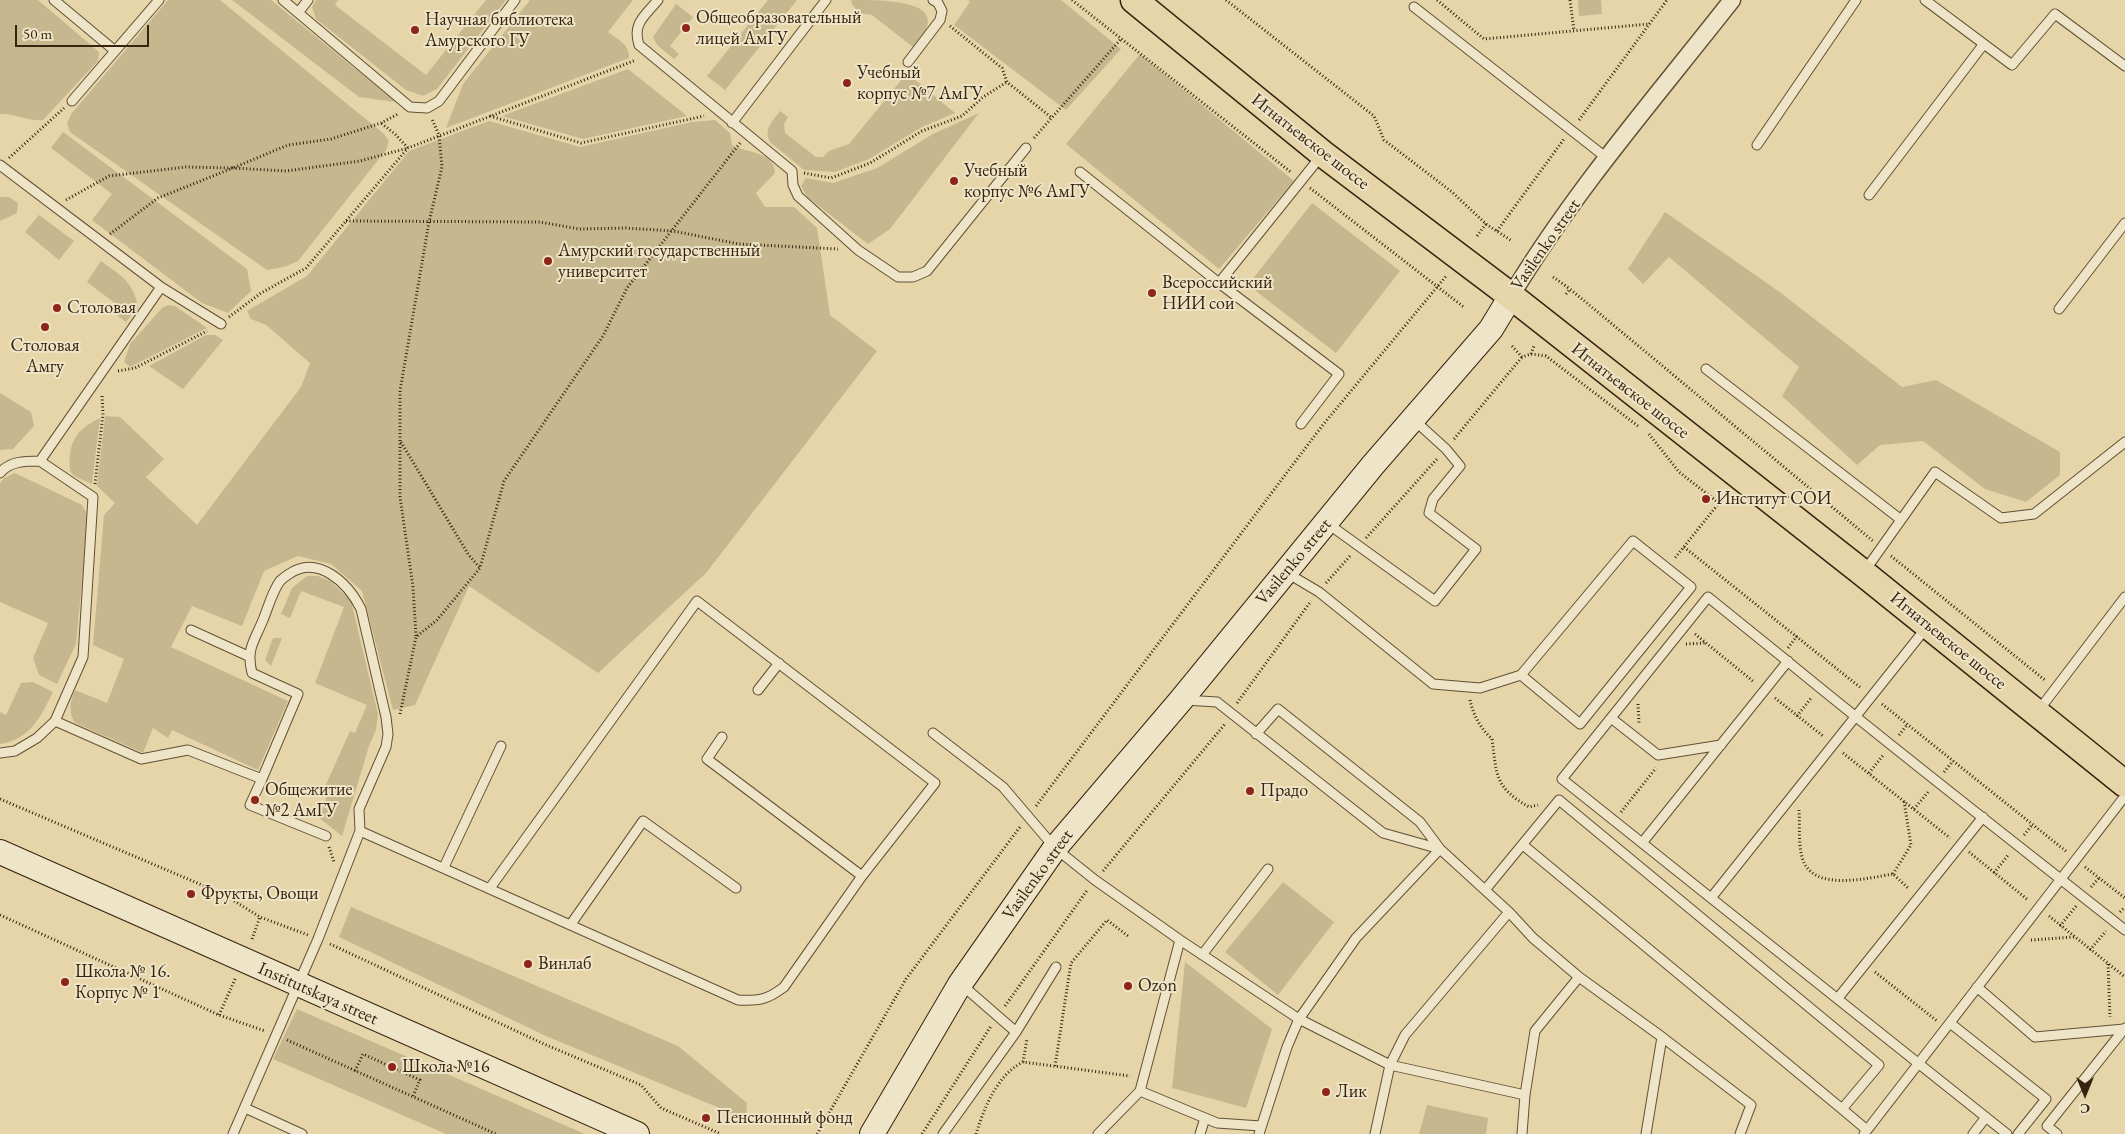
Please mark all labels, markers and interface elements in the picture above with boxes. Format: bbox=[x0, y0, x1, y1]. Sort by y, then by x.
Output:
place label: Общеобразовательный лицей АмГУ bbox=[696, 7, 861, 50]
place label: Научная библиотека Амурского ГУ bbox=[425, 9, 574, 52]
scale bar bbox=[18, 15, 151, 47]
marker: Общеобразовательный лицей АмГУ bbox=[680, 22, 692, 34]
text: 50 m bbox=[23, 24, 52, 43]
marker: Научная библиотека Амурского ГУ bbox=[409, 24, 421, 36]
place label: Учебный корпус №7 АмГУ bbox=[857, 62, 983, 104]
marker: Учебный корпус №7 АмГУ bbox=[841, 77, 853, 89]
street label: Игнатьевское шоссе bbox=[1247, 89, 1373, 195]
place label: Учебный корпус №6 АмГУ bbox=[964, 160, 1090, 202]
marker: Учебный корпус №6 АмГУ bbox=[948, 175, 960, 187]
street label: Vasilenko street bbox=[1507, 195, 1585, 295]
place label: Амурский государственный университет bbox=[558, 240, 760, 282]
marker: Амурский государственный университет bbox=[542, 255, 554, 267]
place label: Всероссийский НИИ сои bbox=[1162, 272, 1273, 314]
marker: Всероссийский НИИ сои bbox=[1146, 287, 1158, 299]
place label: Столовая bbox=[67, 297, 136, 319]
marker: Столовая bbox=[51, 302, 63, 314]
marker: Столовая Амгу bbox=[39, 321, 51, 333]
place label: Столовая Амгу bbox=[10, 335, 80, 378]
street label: Игнатьевское шоссе bbox=[1567, 338, 1693, 444]
place label: Институт СОИ bbox=[1716, 488, 1831, 510]
marker: Институт СОИ bbox=[1700, 493, 1712, 505]
street label: Vasilenko street bbox=[1252, 514, 1336, 610]
street label: Игнатьевское шоссе bbox=[1885, 587, 2011, 695]
place label: Общежитие №2 АмГУ bbox=[265, 779, 352, 822]
place label: Прадо bbox=[1260, 780, 1308, 802]
marker: Прадо bbox=[1244, 785, 1256, 797]
marker: Общежитие №2 АмГУ bbox=[249, 794, 261, 806]
street label: Vasilenko street bbox=[998, 826, 1078, 924]
place label: Фрукты, Овощи bbox=[201, 883, 318, 905]
marker: Фрукты, Овощи bbox=[185, 888, 197, 900]
place label: Винлаб bbox=[538, 953, 592, 975]
street label: Institutskaya street bbox=[255, 958, 381, 1030]
marker: Винлаб bbox=[522, 958, 534, 970]
place label: Школа № 16. Корпус № 1 bbox=[75, 961, 170, 1004]
place label: Ozon bbox=[1138, 975, 1177, 997]
marker: Школа № 16. Корпус № 1 bbox=[59, 976, 71, 988]
marker: Ozon bbox=[1122, 980, 1134, 992]
place label: Школа №16 bbox=[402, 1056, 490, 1078]
marker: Школа №16 bbox=[386, 1061, 398, 1073]
north arrow bbox=[2060, 1069, 2110, 1119]
place label: Лик bbox=[1336, 1081, 1367, 1103]
marker: Лик bbox=[1320, 1086, 1332, 1098]
text: С bbox=[2080, 1100, 2090, 1118]
place label: Пенсионный фонд bbox=[716, 1107, 853, 1129]
marker: Пенсионный фонд bbox=[700, 1112, 712, 1124]

